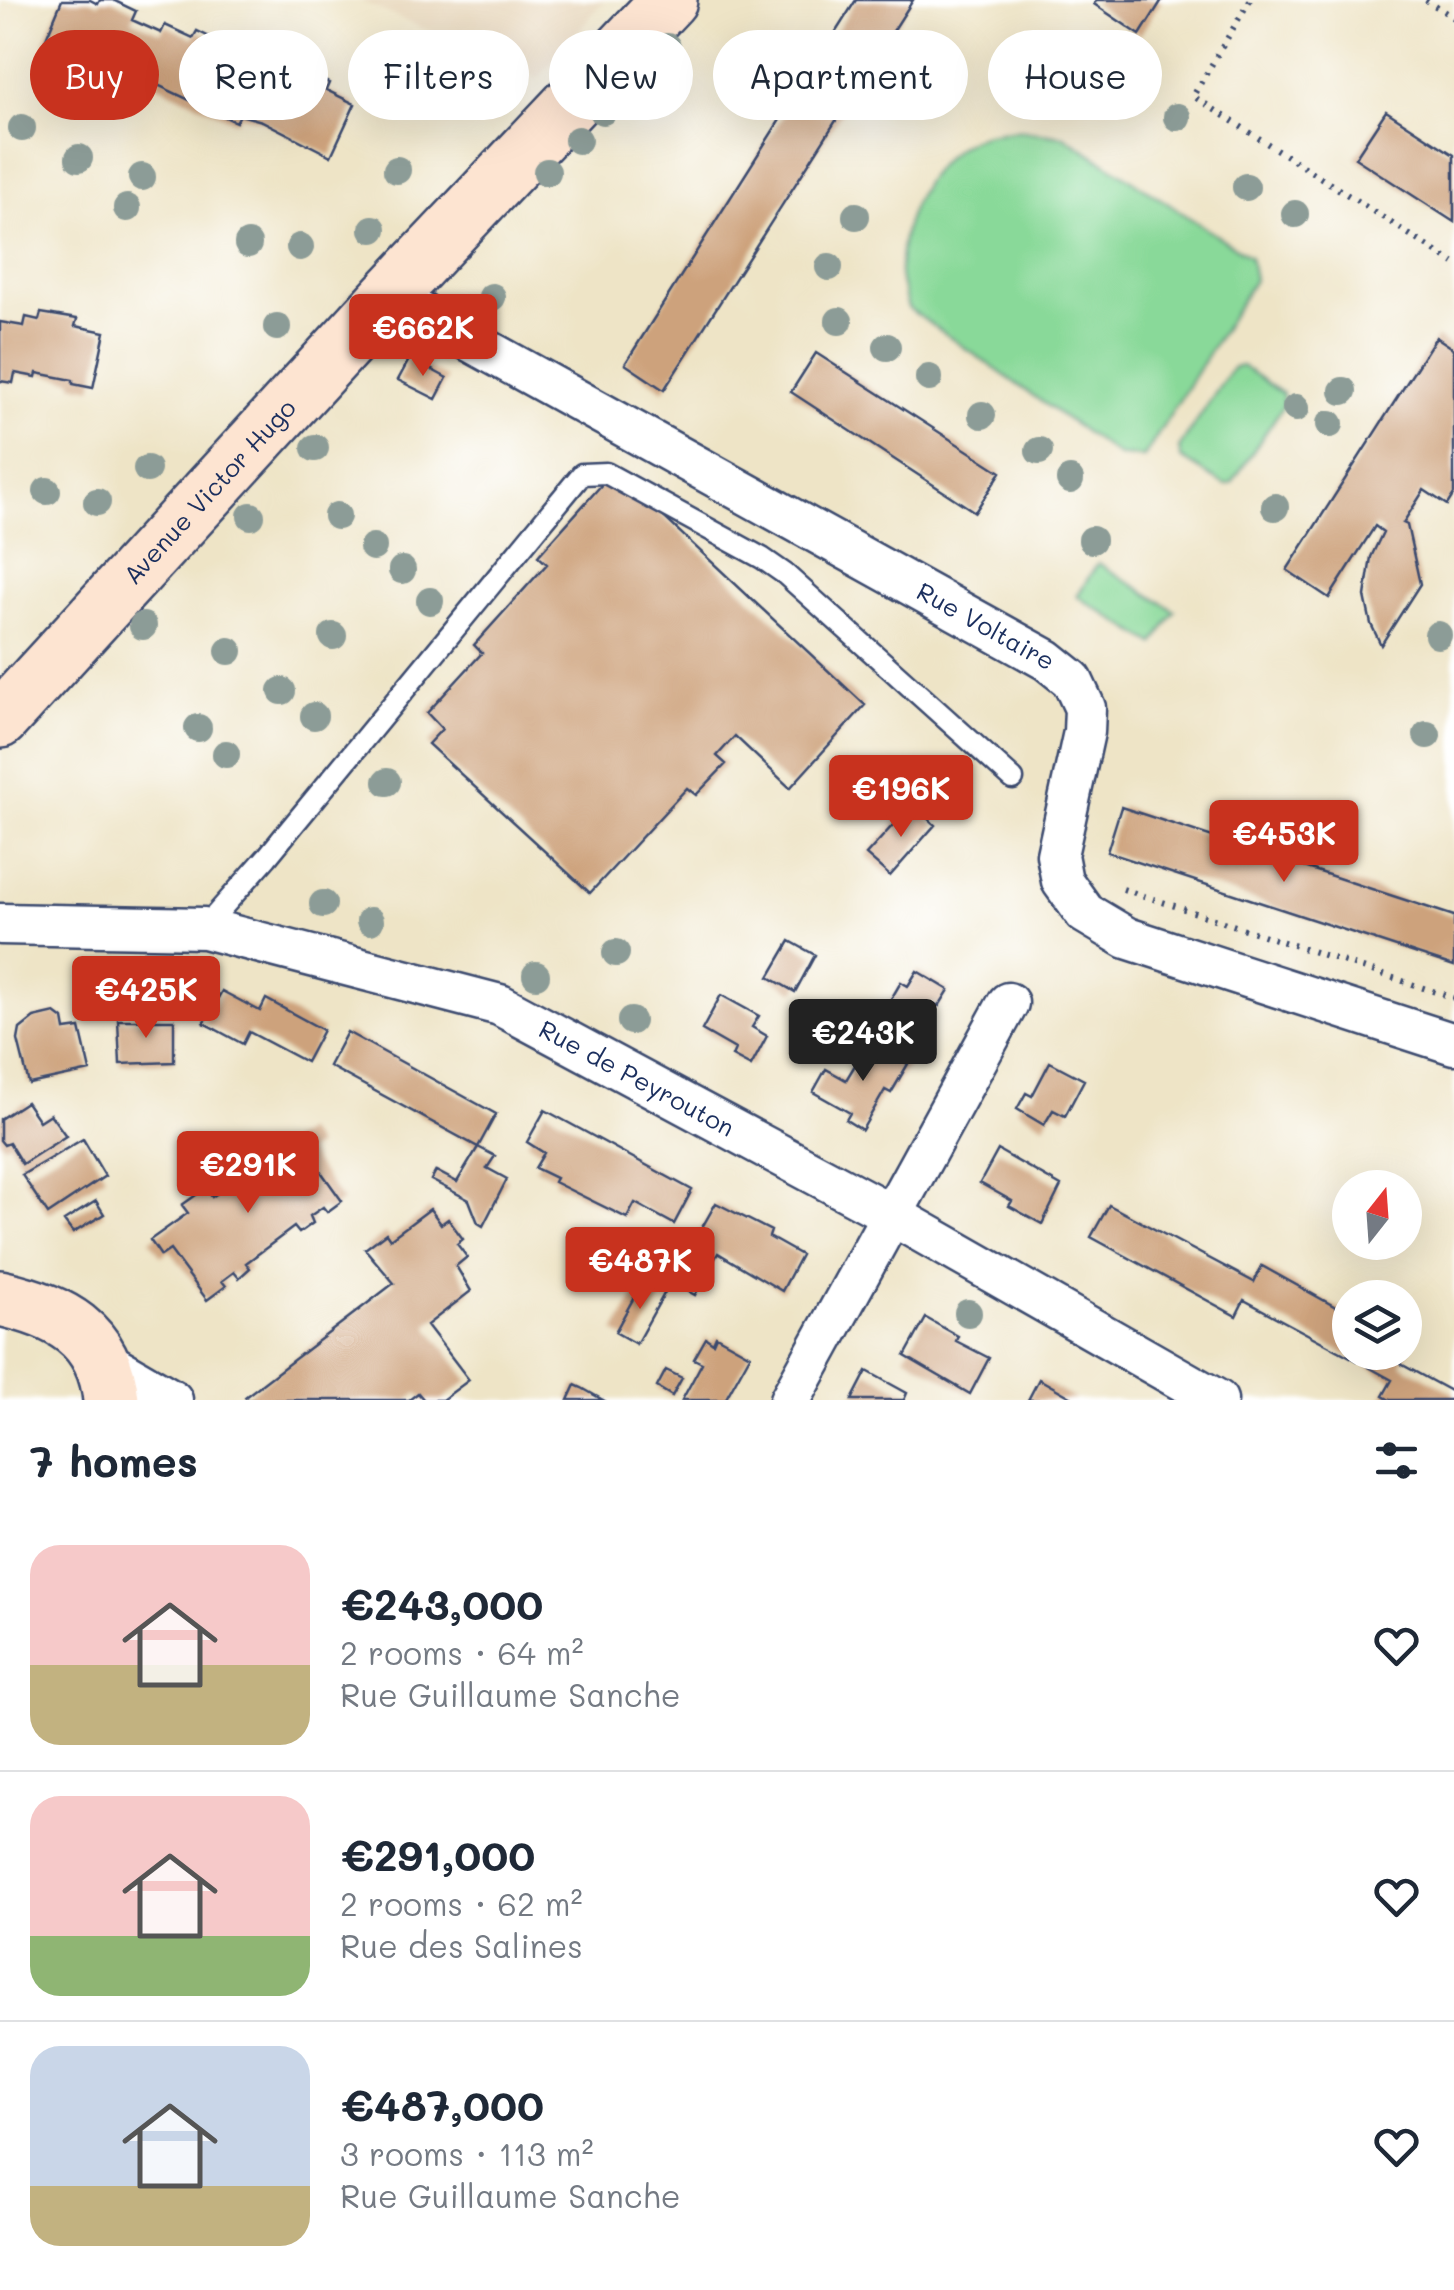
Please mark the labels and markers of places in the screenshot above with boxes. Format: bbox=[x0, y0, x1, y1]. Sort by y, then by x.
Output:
pin: €662K bbox=[353, 294, 493, 379]
pin: €196K bbox=[831, 755, 971, 840]
pin: €453K bbox=[1214, 800, 1354, 885]
pin: €425K bbox=[76, 956, 216, 1041]
pin: €243K bbox=[793, 999, 933, 1084]
pin: €291K bbox=[178, 1131, 318, 1216]
pin: €487K bbox=[570, 1227, 710, 1312]

